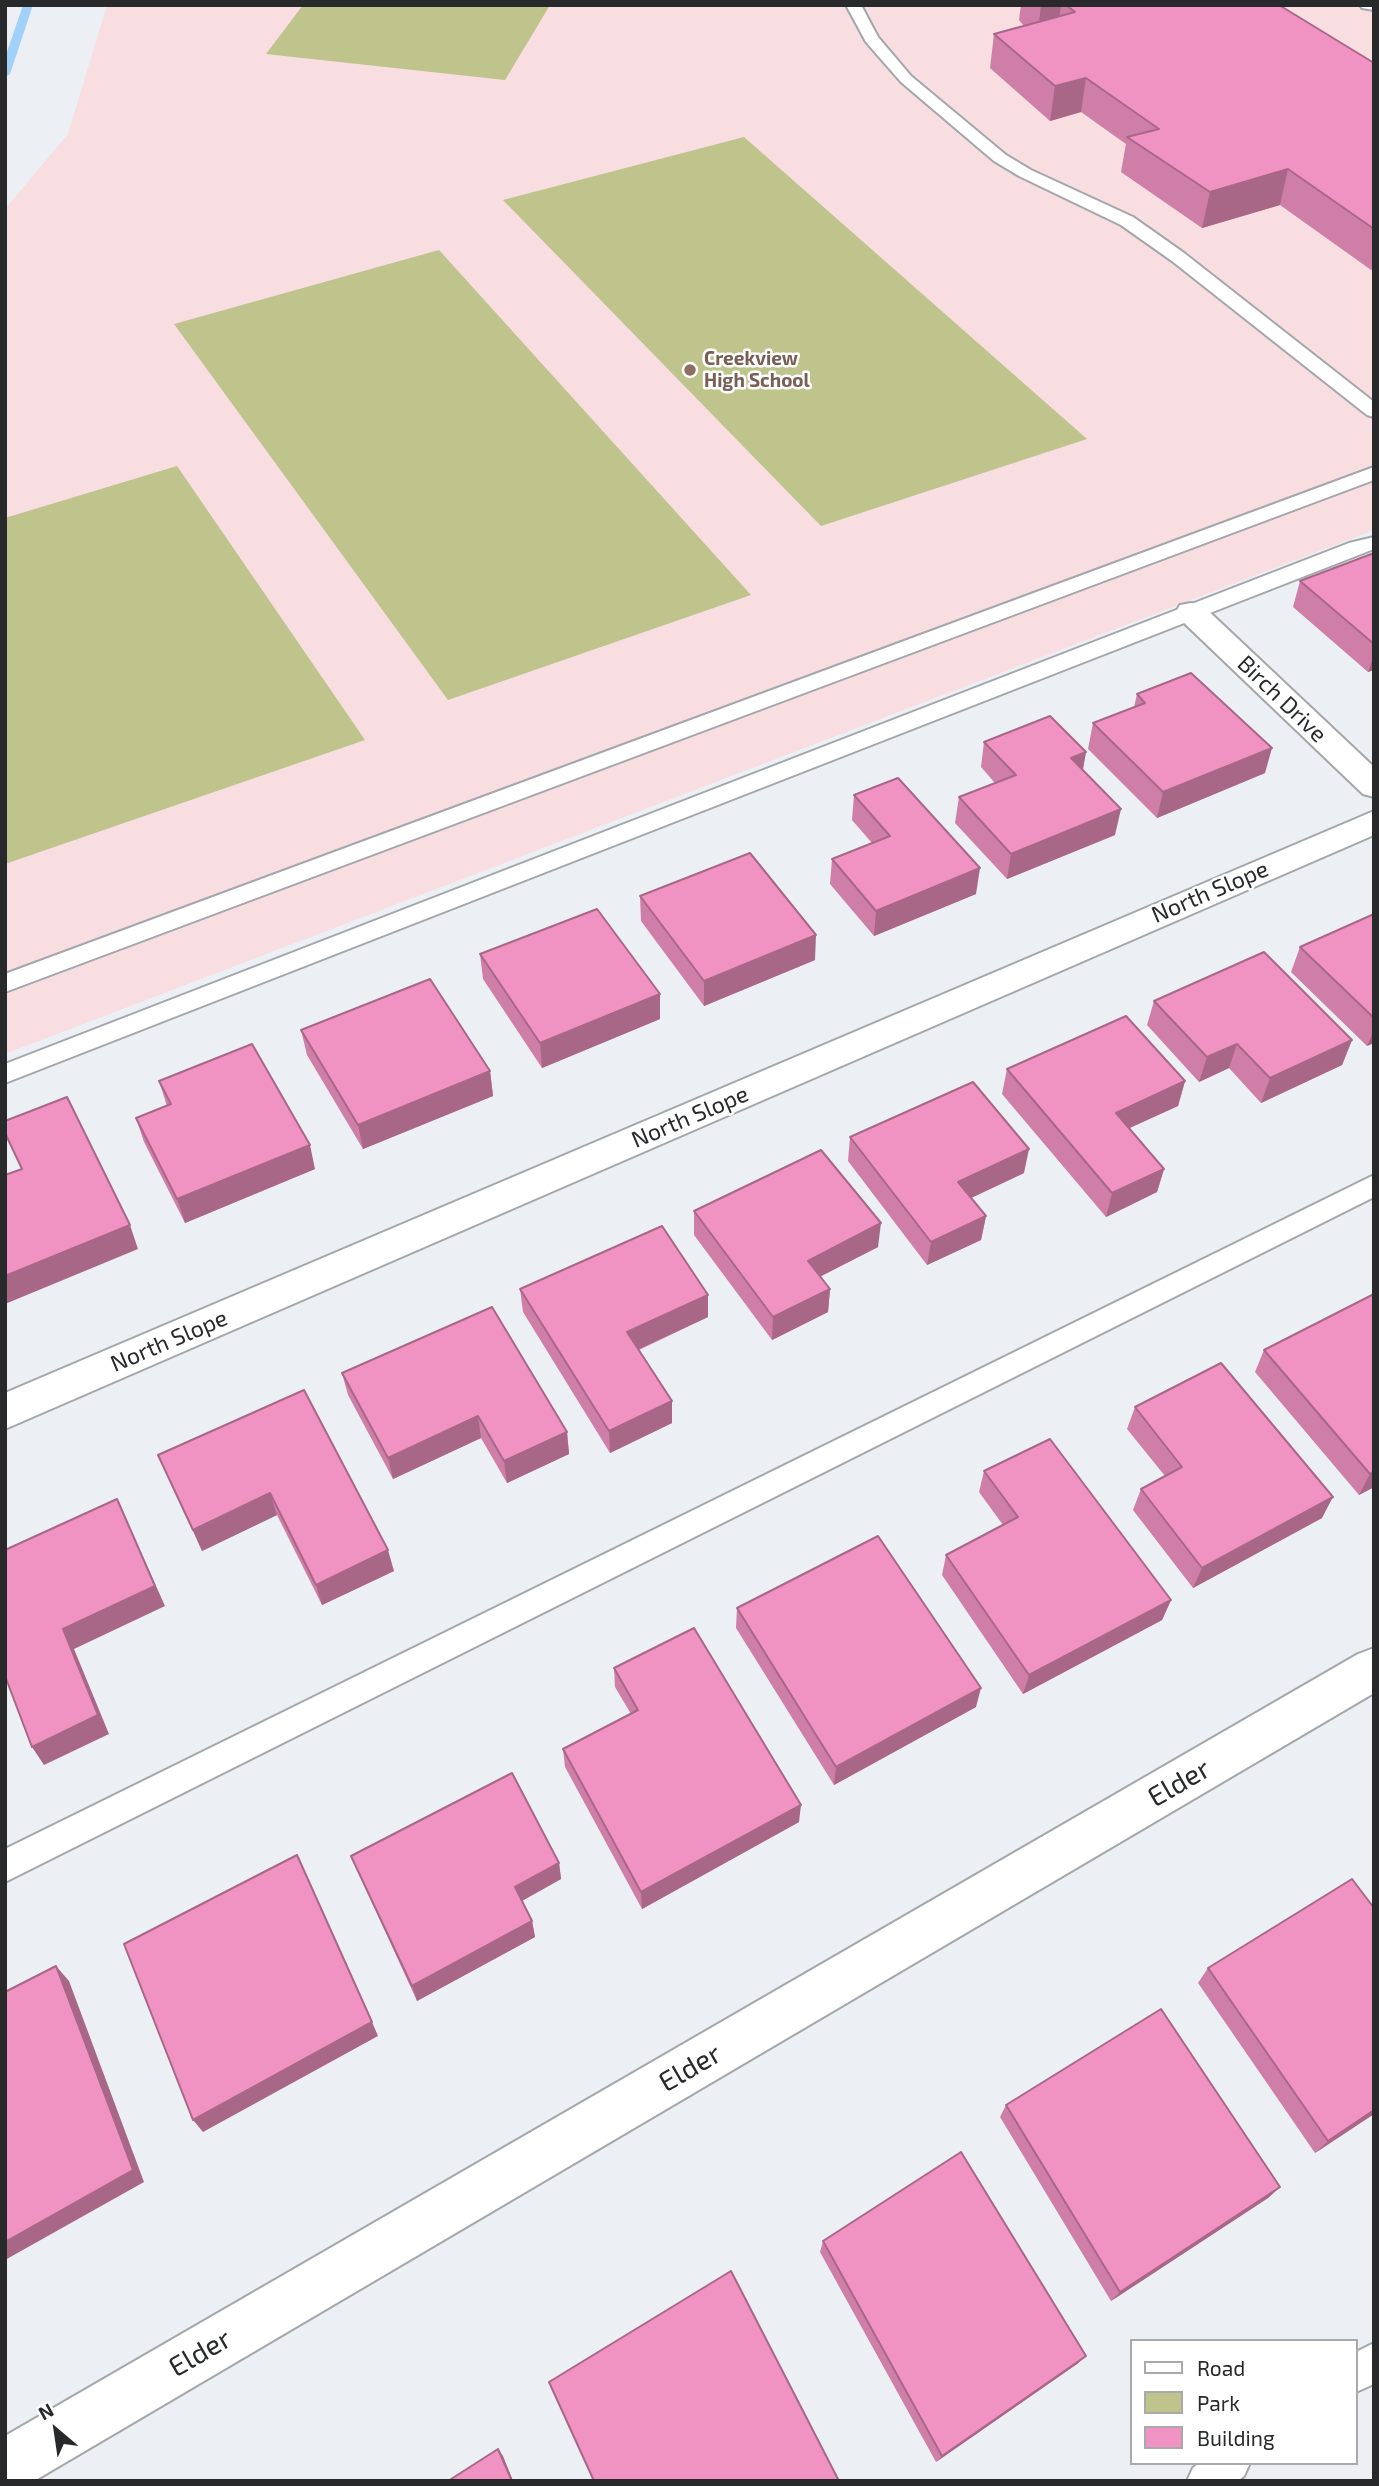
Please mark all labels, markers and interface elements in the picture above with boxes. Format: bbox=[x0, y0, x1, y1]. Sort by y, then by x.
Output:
place label: Creekview High School bbox=[704, 348, 810, 392]
marker: Creekview High School bbox=[682, 362, 698, 378]
street label: Birch Drive bbox=[1232, 650, 1332, 748]
street label: North Slope bbox=[1147, 855, 1273, 929]
street label: North Slope bbox=[627, 1080, 753, 1154]
street label: North Slope bbox=[106, 1304, 232, 1378]
street label: Elder bbox=[1142, 1752, 1216, 1814]
street label: Elder bbox=[653, 2037, 727, 2099]
street label: Elder bbox=[163, 2322, 237, 2384]
legend bbox=[1130, 2339, 1358, 2465]
text: Road bbox=[1197, 2355, 1245, 2380]
text: Park bbox=[1197, 2390, 1240, 2415]
north arrow bbox=[21, 2395, 91, 2465]
text: N bbox=[34, 2398, 57, 2425]
text: Building bbox=[1197, 2425, 1275, 2450]

